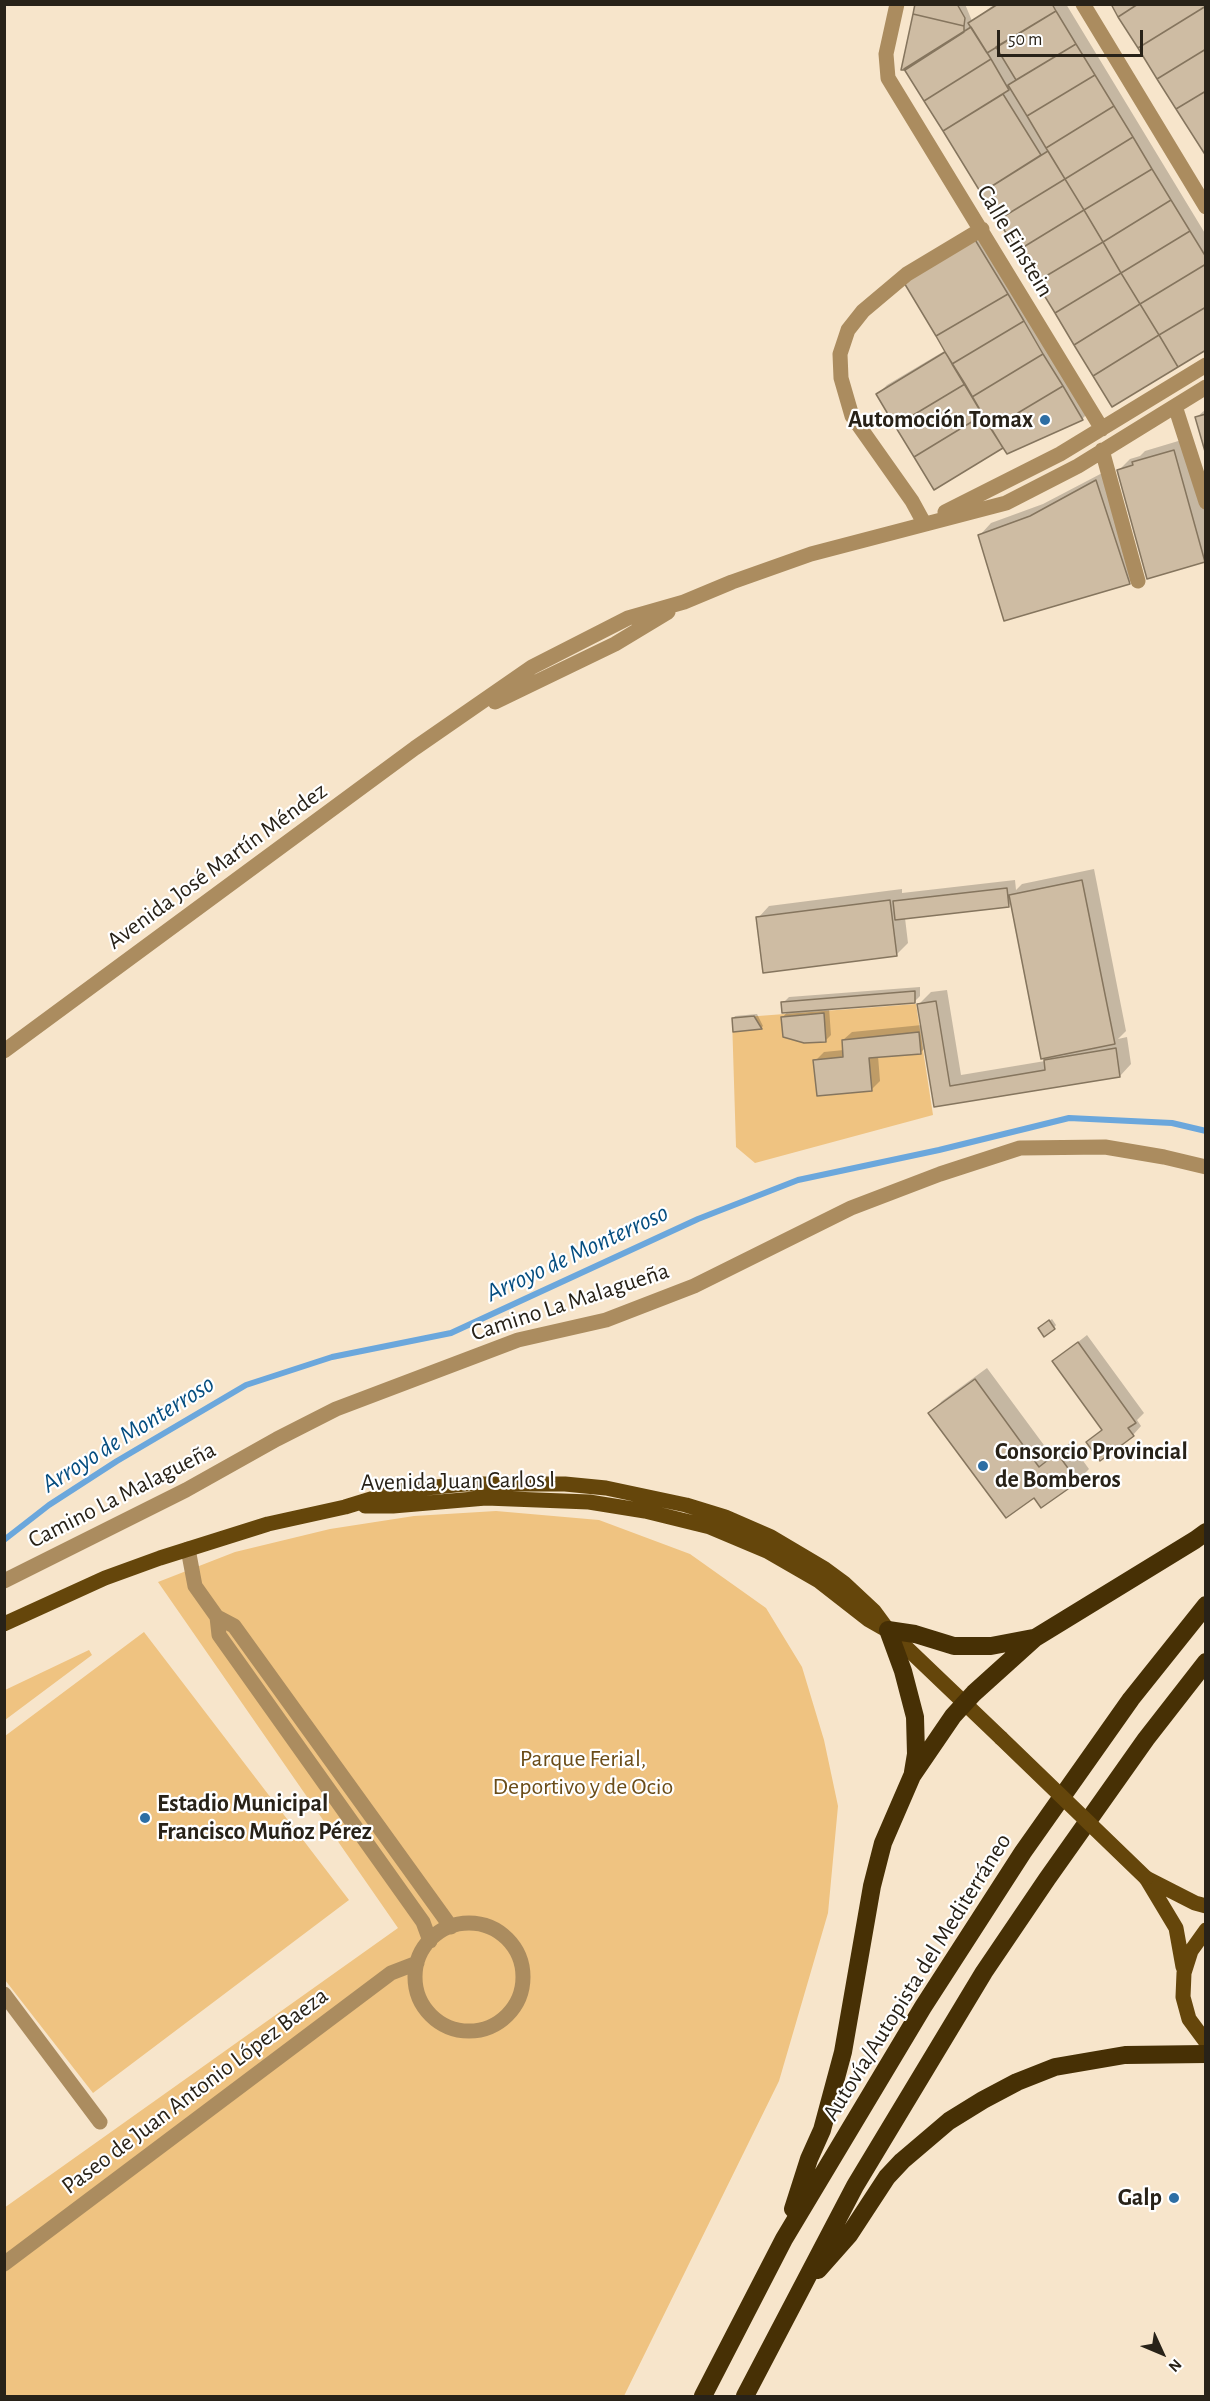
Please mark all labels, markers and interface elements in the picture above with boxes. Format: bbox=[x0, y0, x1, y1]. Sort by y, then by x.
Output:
scale bar bbox=[1000, 18, 1146, 56]
text: 50 m bbox=[1008, 31, 1042, 49]
street label: Calle Einstein bbox=[970, 180, 1060, 302]
place label: Automoción Tomax bbox=[848, 406, 1033, 434]
marker: Automoción Tomax bbox=[1038, 413, 1052, 427]
street label: Avenida José Martín Méndez bbox=[101, 776, 333, 956]
water label: Arroyo de Monterroso bbox=[481, 1197, 673, 1309]
street label: Camino La Malagueña bbox=[467, 1256, 673, 1348]
water label: Arroyo de Monterroso bbox=[36, 1368, 220, 1500]
street label: Camino La Malagueña bbox=[23, 1435, 221, 1555]
place label: Consorcio Provincial de Bomberos bbox=[995, 1438, 1188, 1494]
marker: Consorcio Provincial de Bomberos bbox=[976, 1459, 990, 1473]
street label: Avenida Juan Carlos I bbox=[360, 1465, 556, 1497]
park label: Parque Ferial, Deportivo y de Ocio bbox=[493, 1745, 673, 1801]
place label: Estadio Municipal Francisco Muñoz Pérez bbox=[157, 1790, 372, 1846]
marker: Estadio Municipal Francisco Muñoz Pérez bbox=[138, 1811, 152, 1825]
street label: Autovía/Autopista del Mediterráneo bbox=[816, 1828, 1018, 2126]
street label: Paseo de Juan Antonio López Baeza bbox=[56, 1981, 334, 2201]
place label: Galp bbox=[1118, 2184, 1162, 2212]
marker: Galp bbox=[1167, 2191, 1181, 2205]
north arrow bbox=[1132, 2323, 1192, 2383]
text: N bbox=[1165, 2356, 1185, 2375]

